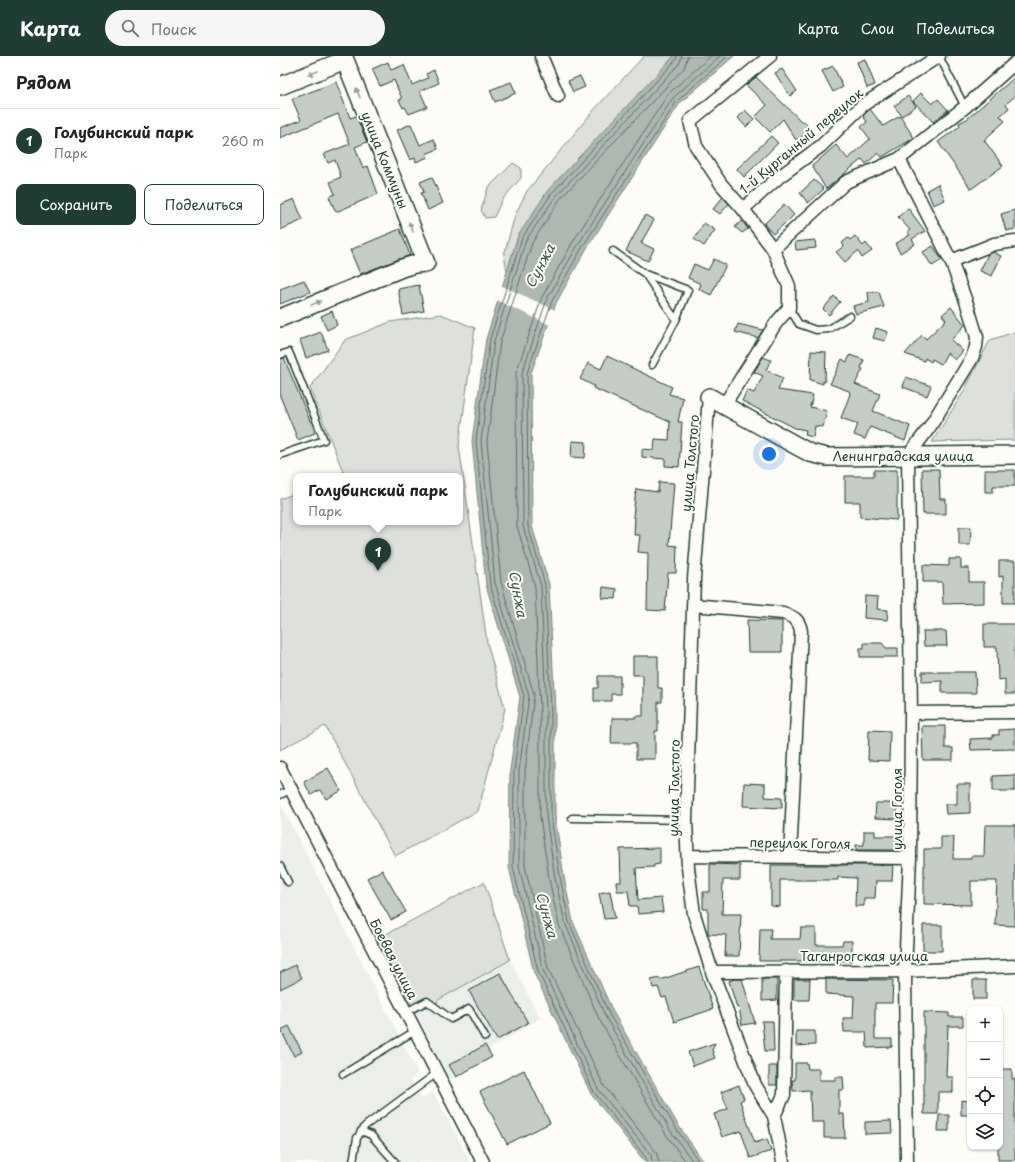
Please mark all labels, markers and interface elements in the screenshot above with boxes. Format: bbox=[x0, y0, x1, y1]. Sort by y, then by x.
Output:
search box bbox=[105, 10, 385, 46]
text: Карта bbox=[20, 14, 81, 42]
icon: search bbox=[119, 17, 141, 39]
text: Поиск bbox=[151, 17, 196, 40]
text: Карта bbox=[798, 18, 839, 39]
text: Слои bbox=[861, 18, 894, 39]
text: Поделиться bbox=[916, 18, 995, 39]
text: Рядом bbox=[16, 69, 71, 95]
one-way arrow bbox=[307, 70, 318, 76]
street label: 1-й Курганный переулок bbox=[735, 83, 867, 198]
one-way arrow bbox=[355, 87, 361, 99]
street label: улица Коммуны bbox=[357, 108, 414, 211]
text: Голубинский парк bbox=[54, 120, 193, 143]
text: 1 bbox=[26, 131, 32, 150]
text: 260 m bbox=[222, 131, 264, 150]
text: Парк bbox=[54, 143, 88, 162]
button: Сохранить bbox=[16, 184, 136, 225]
button: Поделиться bbox=[144, 184, 264, 225]
one-way arrow bbox=[408, 221, 414, 233]
water label: Сунжа bbox=[519, 240, 560, 292]
one-way arrow bbox=[311, 300, 322, 306]
street label: улица Толстого bbox=[676, 414, 703, 512]
your location bbox=[759, 444, 779, 464]
street label: Ленинградская улица bbox=[833, 446, 974, 465]
popup bbox=[293, 473, 463, 525]
text: Голубинский парк bbox=[308, 478, 448, 501]
text: Парк bbox=[308, 501, 342, 520]
pin: 1 bbox=[365, 538, 391, 571]
water label: Сунжа bbox=[504, 569, 533, 619]
street label: улица Толстого bbox=[663, 739, 684, 837]
street label: улица Гоголя bbox=[887, 768, 906, 850]
street label: переулок Гоголя bbox=[749, 832, 851, 853]
water label: Сунжа bbox=[531, 889, 564, 941]
street label: Боевая улица bbox=[366, 915, 423, 1003]
street label: Таганрогская улица bbox=[800, 946, 929, 965]
map controls bbox=[967, 1006, 1003, 1150]
button: + bbox=[967, 1006, 1003, 1042]
button: − bbox=[967, 1042, 1003, 1078]
button: locate bbox=[967, 1078, 1003, 1114]
button: layers bbox=[967, 1114, 1003, 1150]

